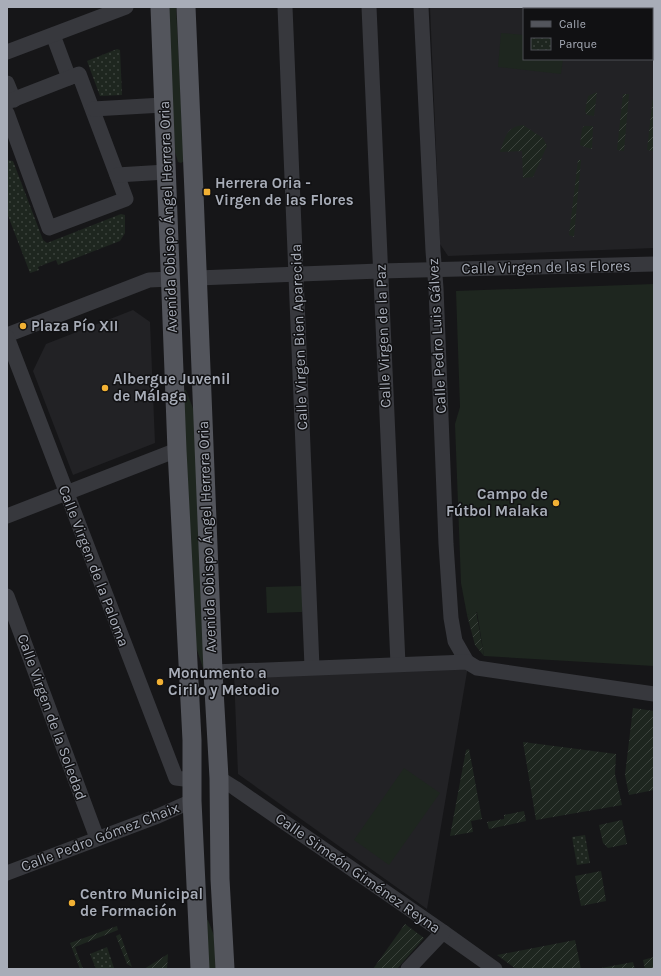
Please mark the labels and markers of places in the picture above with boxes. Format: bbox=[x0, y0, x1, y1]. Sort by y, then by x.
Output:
place label: Herrera Oria - Virgen de las Flores bbox=[215, 174, 354, 209]
marker: Herrera Oria - Virgen de las Flores bbox=[202, 187, 212, 197]
place label: Plaza Pío XII bbox=[31, 317, 118, 335]
marker: Plaza Pío XII bbox=[18, 321, 28, 331]
place label: Albergue Juvenil de Málaga bbox=[113, 370, 230, 405]
marker: Albergue Juvenil de Málaga bbox=[100, 383, 110, 393]
place label: Campo de Fútbol Malaka bbox=[446, 485, 548, 520]
marker: Campo de Fútbol Malaka bbox=[551, 498, 561, 508]
place label: Monumento a Cirilo y Metodio bbox=[168, 664, 280, 699]
marker: Monumento a Cirilo y Metodio bbox=[155, 677, 165, 687]
place label: Centro Municipal de Formación bbox=[80, 885, 203, 920]
marker: Centro Municipal de Formación bbox=[67, 898, 77, 908]

